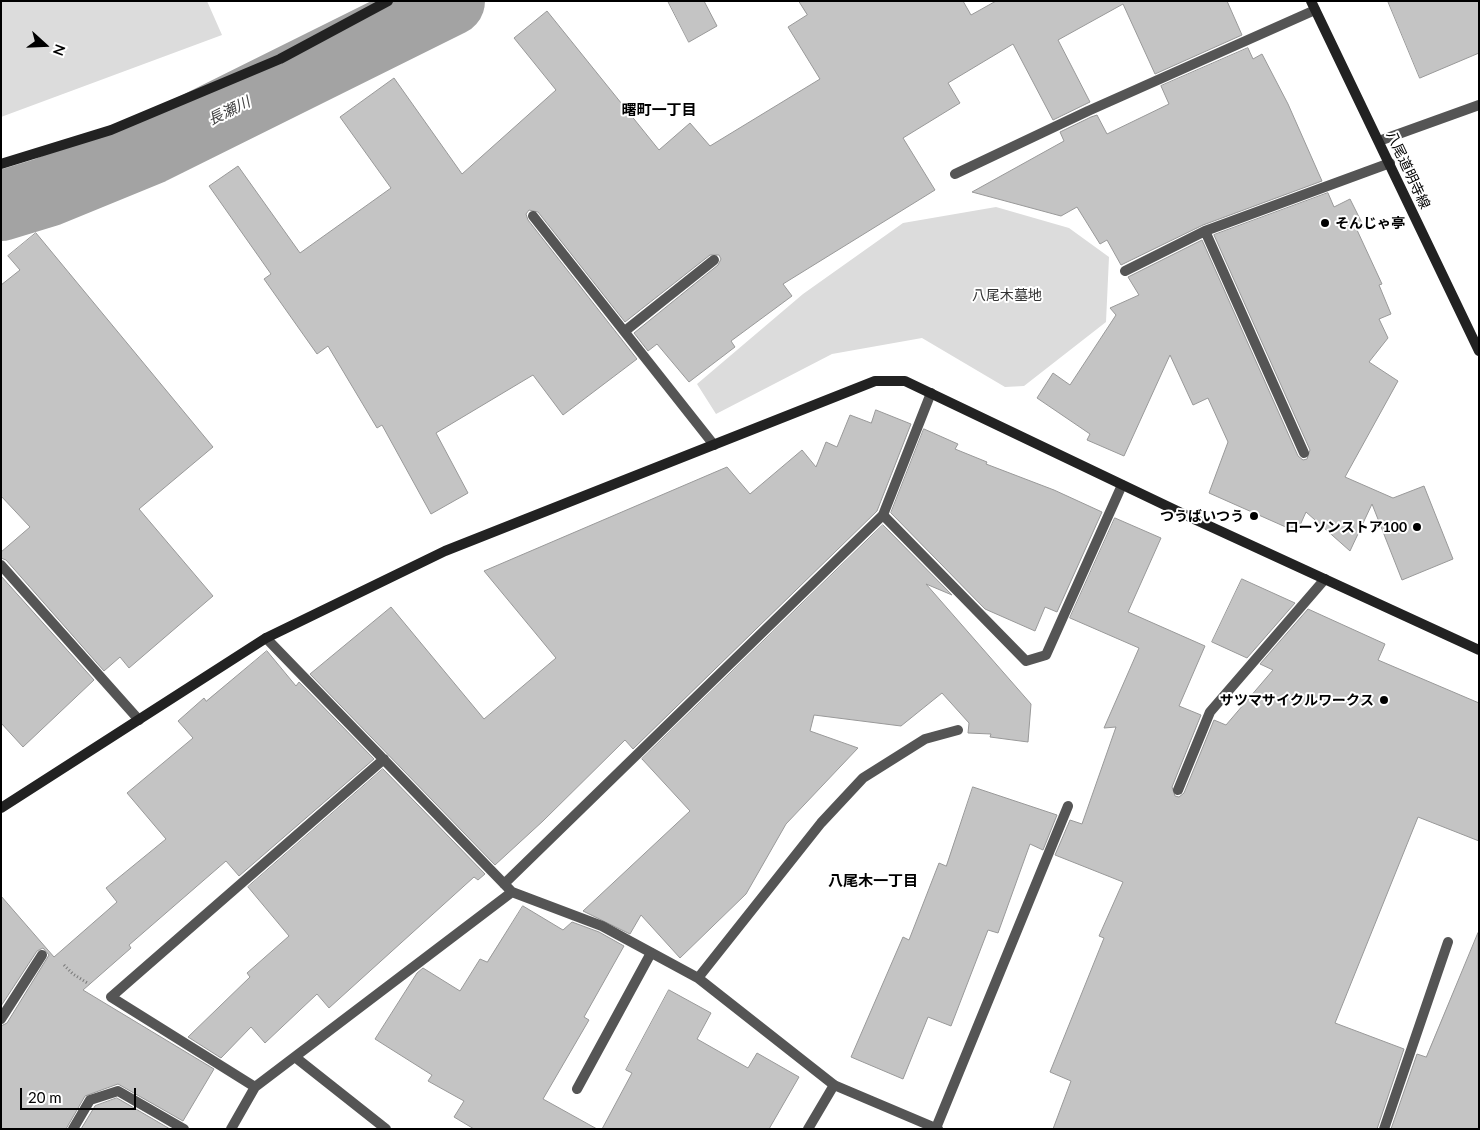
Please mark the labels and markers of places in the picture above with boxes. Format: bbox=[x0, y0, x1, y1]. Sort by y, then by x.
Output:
place label: そんじゃ亭 bbox=[1335, 215, 1405, 231]
marker: そんじゃ亭 bbox=[1319, 217, 1331, 229]
place label: つうばいつう bbox=[1160, 508, 1244, 524]
marker: つうばいつう bbox=[1248, 510, 1260, 522]
place label: ローソンストア100 bbox=[1285, 519, 1407, 535]
marker: ローソンストア100 bbox=[1411, 521, 1423, 533]
place label: サツマサイクルワークス bbox=[1220, 692, 1374, 708]
marker: サツマサイクルワークス bbox=[1378, 694, 1390, 706]

